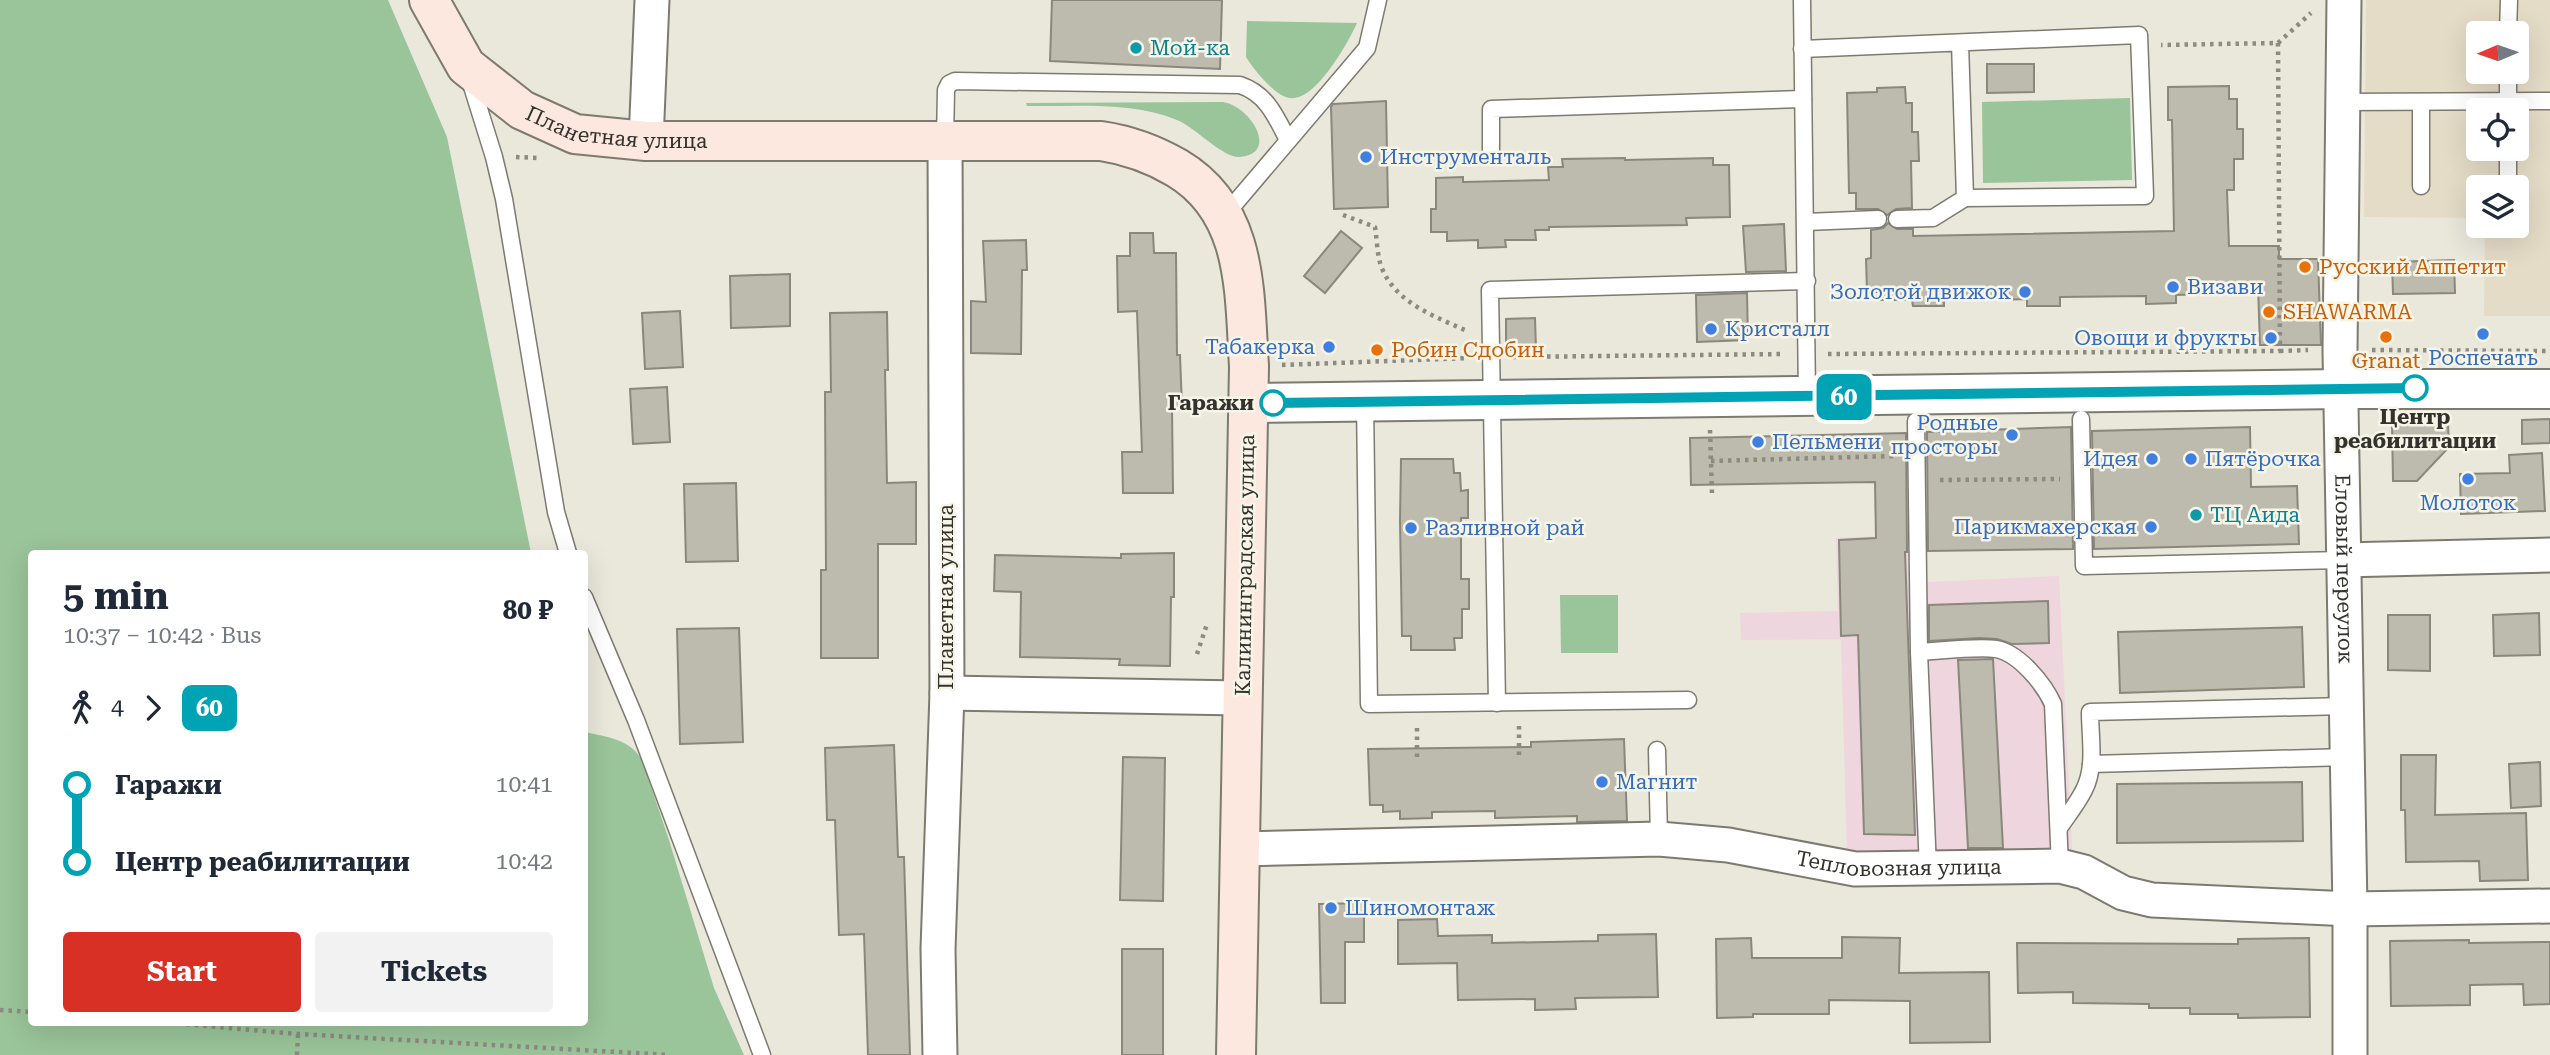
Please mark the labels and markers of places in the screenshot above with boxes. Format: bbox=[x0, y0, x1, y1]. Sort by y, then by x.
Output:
place label: Мой-ка bbox=[1150, 36, 1231, 60]
marker: Мой-ка bbox=[1128, 40, 1144, 56]
place label: Инструменталь bbox=[1380, 145, 1551, 169]
marker: Инструменталь bbox=[1358, 149, 1374, 165]
place label: Русский Аппетит bbox=[2319, 255, 2506, 279]
marker: Русский Аппетит bbox=[2297, 259, 2313, 275]
place label: Визави bbox=[2187, 275, 2263, 299]
marker: Визави bbox=[2165, 279, 2181, 295]
place label: Золотой движок bbox=[1830, 280, 2011, 304]
marker: Золотой движок bbox=[2017, 284, 2033, 300]
place label: SHAWARMA bbox=[2283, 300, 2412, 324]
marker: SHAWARMA bbox=[2261, 304, 2277, 320]
place label: Кристалл bbox=[1725, 317, 1830, 341]
marker: Кристалл bbox=[1703, 321, 1719, 337]
place label: Овощи и фрукты bbox=[2074, 326, 2257, 350]
marker: Роспечать bbox=[2475, 326, 2491, 342]
marker: Granat bbox=[2378, 329, 2394, 345]
marker: Овощи и фрукты bbox=[2263, 330, 2279, 346]
place label: Табакерка bbox=[1205, 335, 1316, 359]
place label: Робин Сдобин bbox=[1391, 338, 1545, 362]
marker: Табакерка bbox=[1321, 339, 1337, 355]
marker: Робин Сдобин bbox=[1369, 342, 1385, 358]
place label: Роспечать bbox=[2428, 346, 2538, 370]
place label: Granat bbox=[2352, 349, 2421, 373]
marker: Центр реабилитации bbox=[2402, 375, 2428, 401]
marker: Гаражи bbox=[1260, 390, 1286, 416]
place label: Гаражи bbox=[1168, 391, 1254, 415]
place label: Центр реабилитации bbox=[2334, 405, 2496, 453]
place label: Родные просторы bbox=[1891, 411, 1998, 459]
marker: Родные просторы bbox=[2004, 427, 2020, 443]
place label: Пельмени bbox=[1772, 430, 1881, 454]
marker: Пельмени bbox=[1750, 434, 1766, 450]
place label: Идея bbox=[2083, 447, 2138, 471]
place label: Пятёрочка bbox=[2205, 447, 2321, 471]
marker: Идея bbox=[2144, 451, 2160, 467]
marker: Пятёрочка bbox=[2183, 451, 2199, 467]
marker: Молоток bbox=[2460, 471, 2476, 487]
place label: Молоток bbox=[2420, 491, 2516, 515]
place label: ТЦ Аида bbox=[2210, 503, 2301, 527]
marker: ТЦ Аида bbox=[2188, 507, 2204, 523]
place label: Парикмахерская bbox=[1954, 515, 2137, 539]
place label: Разливной рай bbox=[1425, 516, 1585, 540]
marker: Парикмахерская bbox=[2143, 519, 2159, 535]
marker: Разливной рай bbox=[1403, 520, 1419, 536]
place label: Магнит bbox=[1616, 770, 1698, 794]
marker: Магнит bbox=[1594, 774, 1610, 790]
place label: Шиномонтаж bbox=[1345, 896, 1496, 920]
marker: Шиномонтаж bbox=[1323, 900, 1339, 916]

